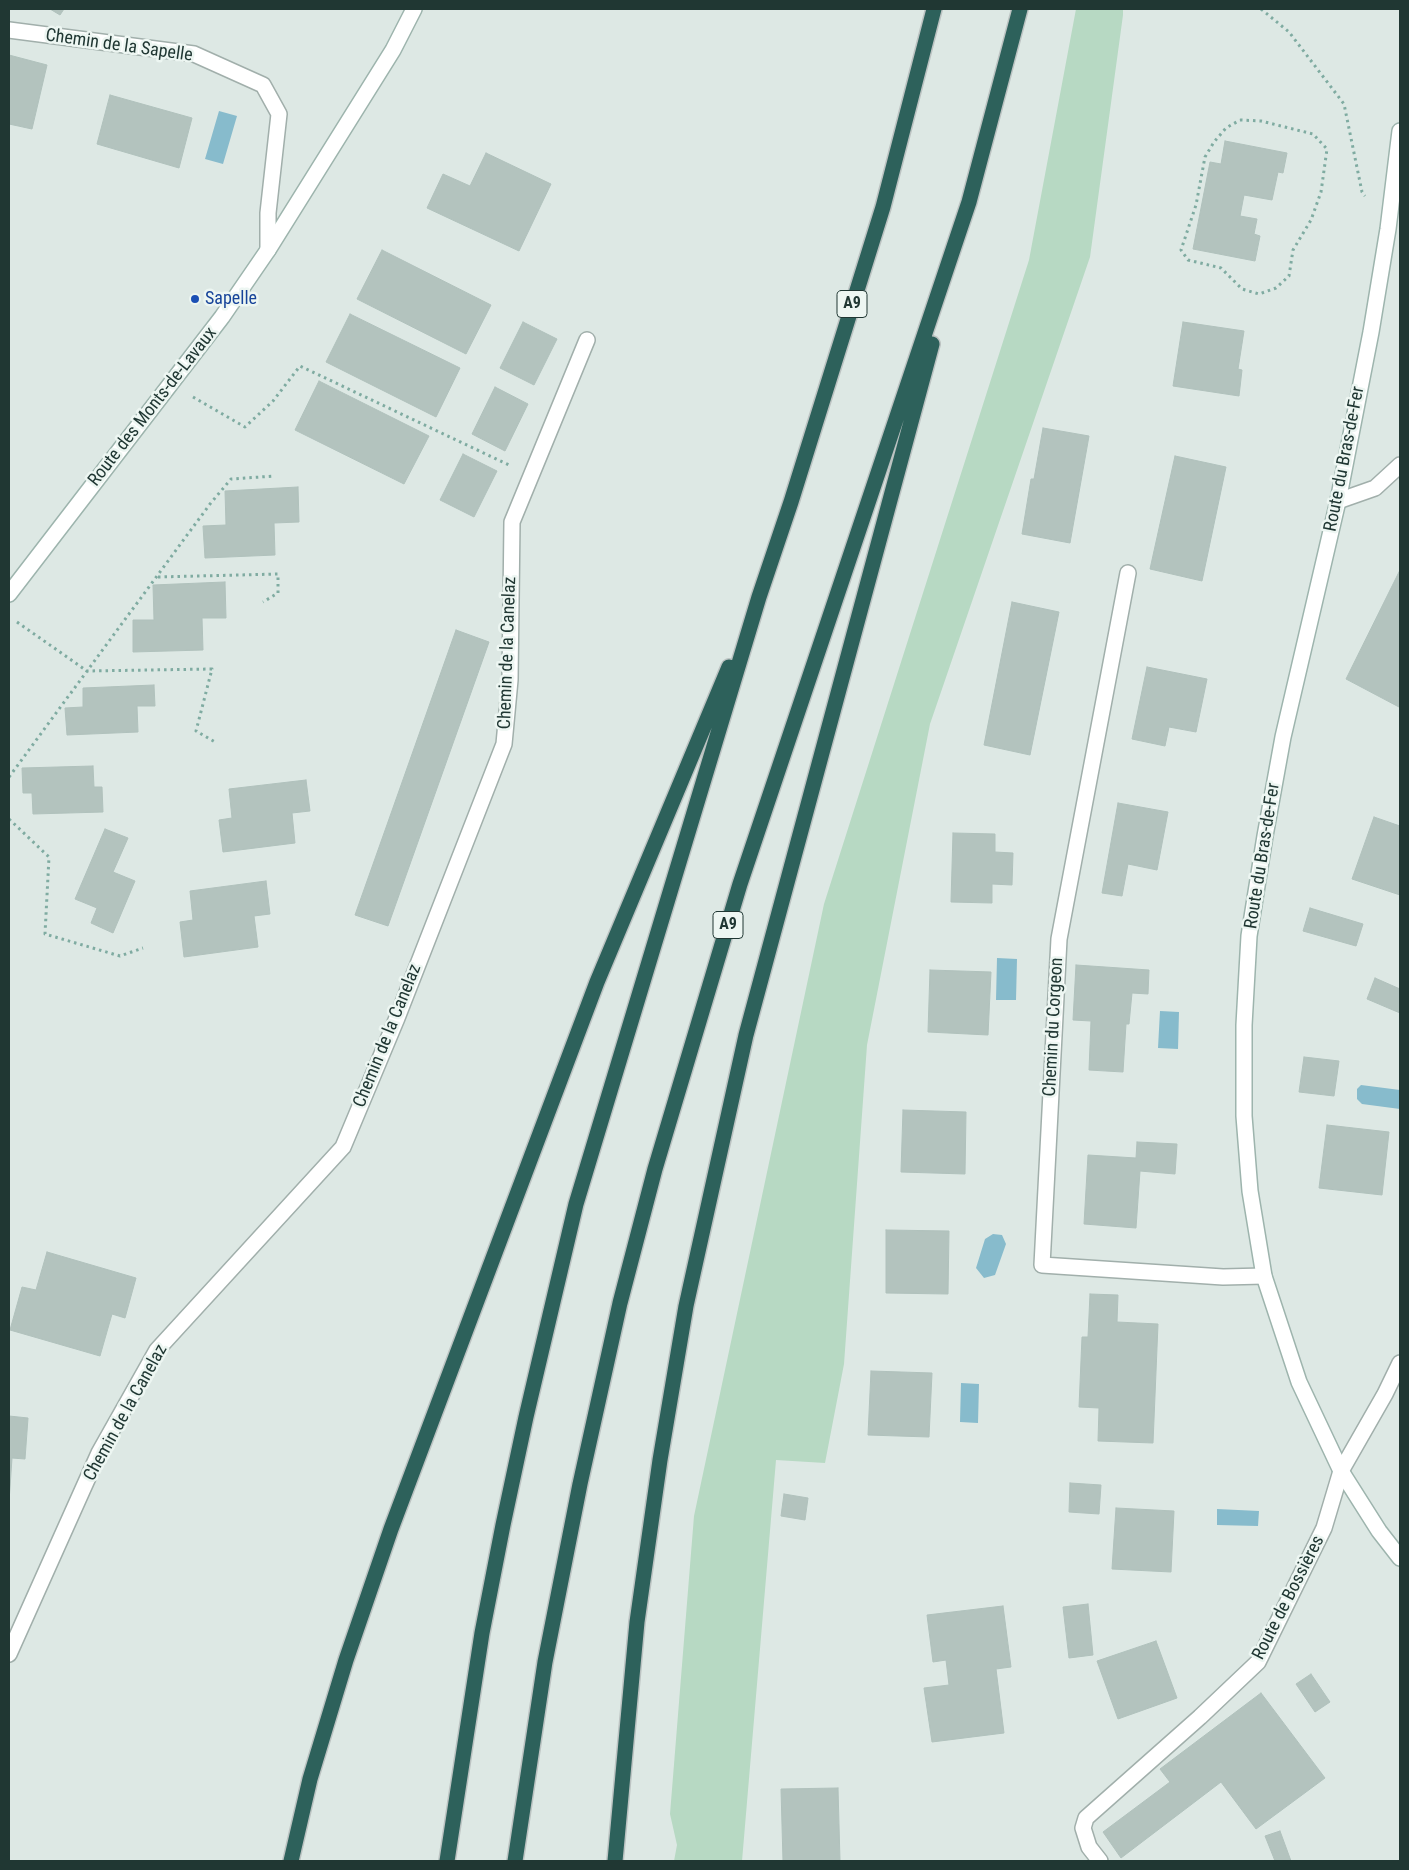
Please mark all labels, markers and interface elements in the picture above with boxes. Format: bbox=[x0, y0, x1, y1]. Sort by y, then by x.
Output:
street label: Chemin de la Sapelle bbox=[44, 25, 194, 67]
place label: Sapelle bbox=[205, 288, 257, 310]
road number: A9 bbox=[837, 290, 867, 318]
marker: Sapelle bbox=[189, 293, 201, 305]
street label: Route des Monts-de-Lavaux bbox=[84, 323, 222, 491]
street label: Route du Bras-de-Fer bbox=[1320, 385, 1370, 533]
street label: Chemin de la Canelaz bbox=[495, 576, 521, 730]
street label: Route du Bras-de-Fer bbox=[1241, 782, 1285, 930]
road number: A9 bbox=[713, 912, 743, 938]
street label: Chemin du Corgeon bbox=[1040, 957, 1068, 1097]
street label: Chemin de la Canelaz bbox=[349, 961, 427, 1111]
street label: Chemin de la Canelaz bbox=[79, 1341, 173, 1485]
street label: Route de Bossières bbox=[1248, 1532, 1330, 1664]

